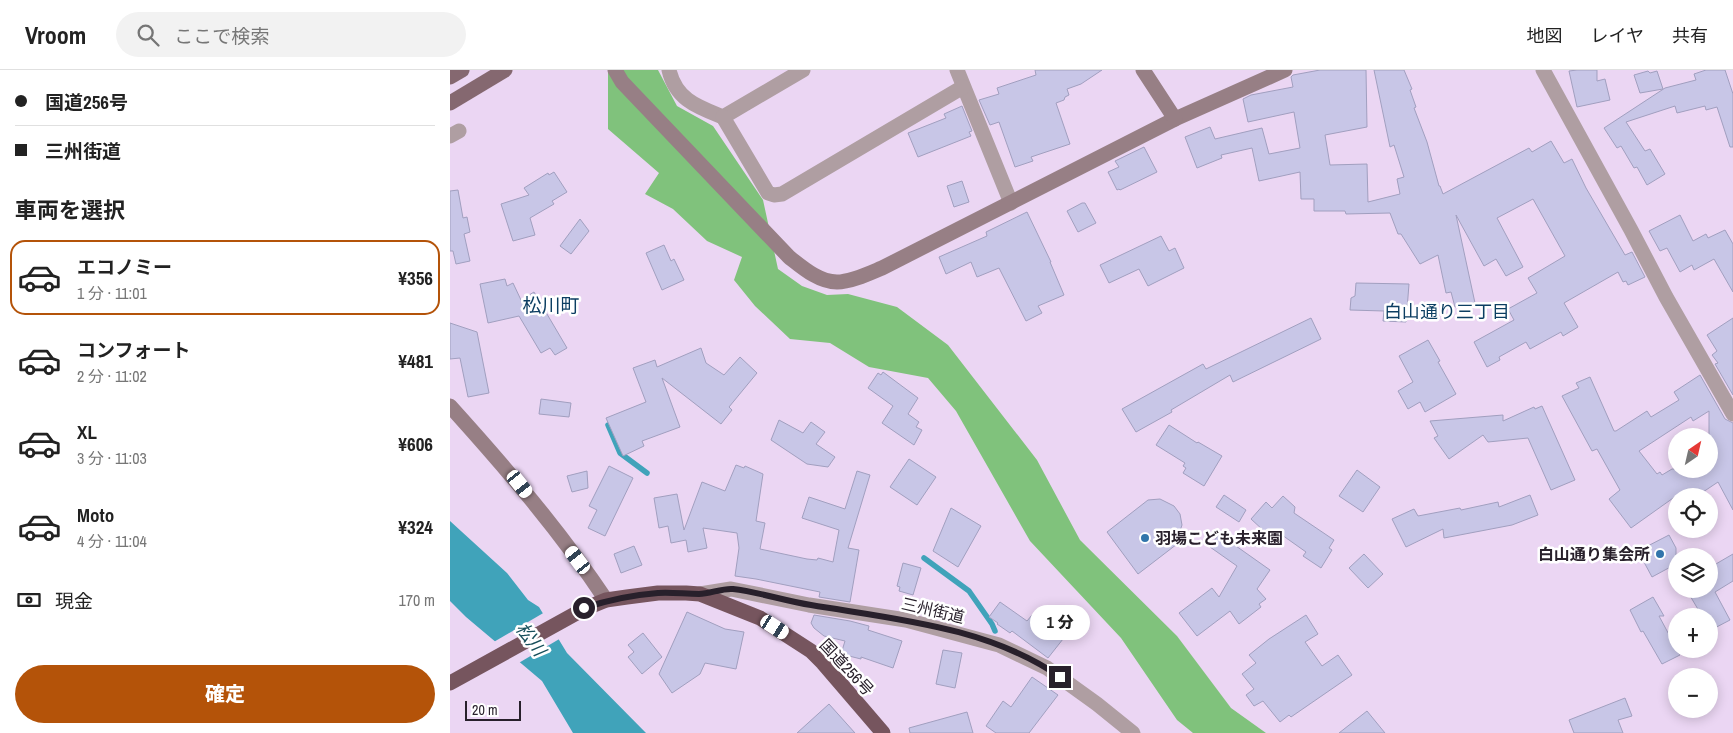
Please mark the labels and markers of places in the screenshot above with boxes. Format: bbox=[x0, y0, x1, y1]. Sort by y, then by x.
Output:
place label: 羽場こども未来園 bbox=[1155, 527, 1283, 549]
marker: 羽場こども未来園 bbox=[1139, 532, 1151, 544]
place label: 白山通り集会所 bbox=[1538, 543, 1650, 565]
marker: 白山通り集会所 bbox=[1654, 548, 1666, 560]

